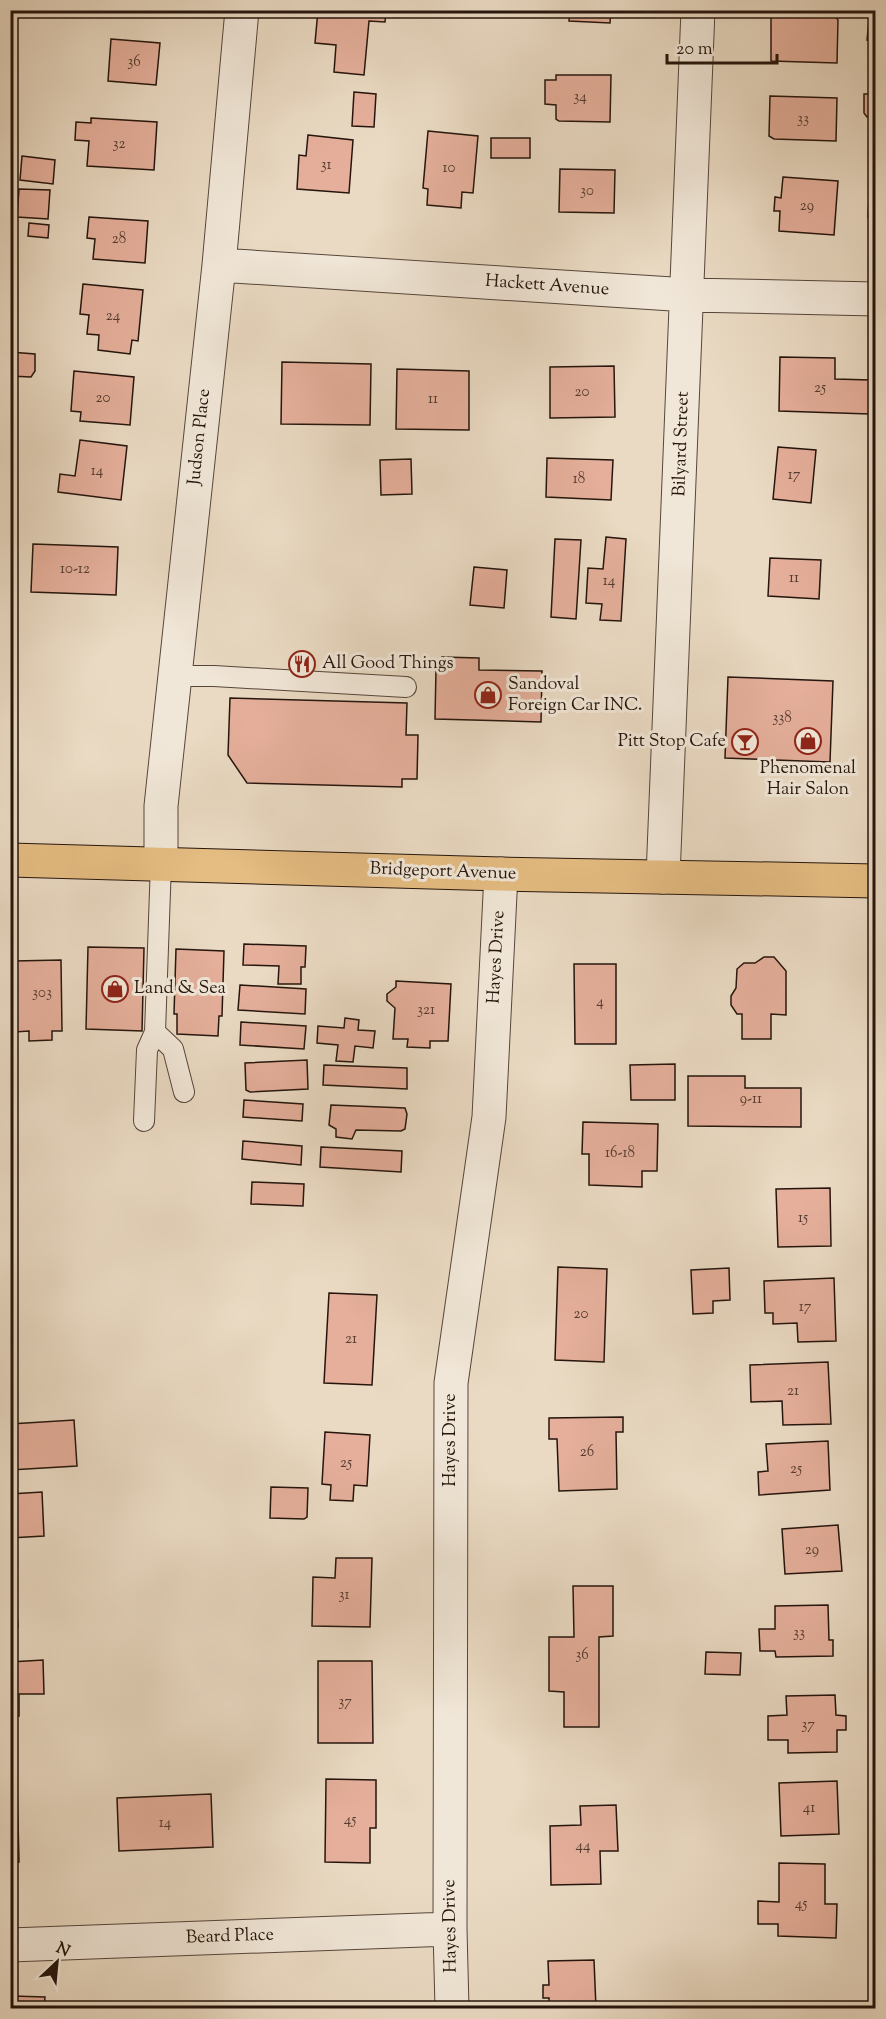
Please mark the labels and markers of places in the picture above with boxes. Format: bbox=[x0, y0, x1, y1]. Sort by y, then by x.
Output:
restaurant icon: All Good Things bbox=[287, 649, 317, 679]
place label: All Good Things bbox=[322, 651, 454, 677]
place label: Sandoval Foreign Car INC. bbox=[508, 672, 642, 719]
shop icon: Sandoval Foreign Car INC. bbox=[473, 680, 503, 710]
shop icon: Phenomenal Hair Salon bbox=[793, 726, 823, 756]
bar icon: Pitt Stop Cafe bbox=[730, 727, 760, 757]
place label: Pitt Stop Cafe bbox=[618, 729, 726, 755]
place label: Phenomenal Hair Salon bbox=[760, 756, 856, 803]
shop icon: Land & Sea bbox=[100, 974, 130, 1004]
place label: Land & Sea bbox=[134, 976, 226, 1002]

